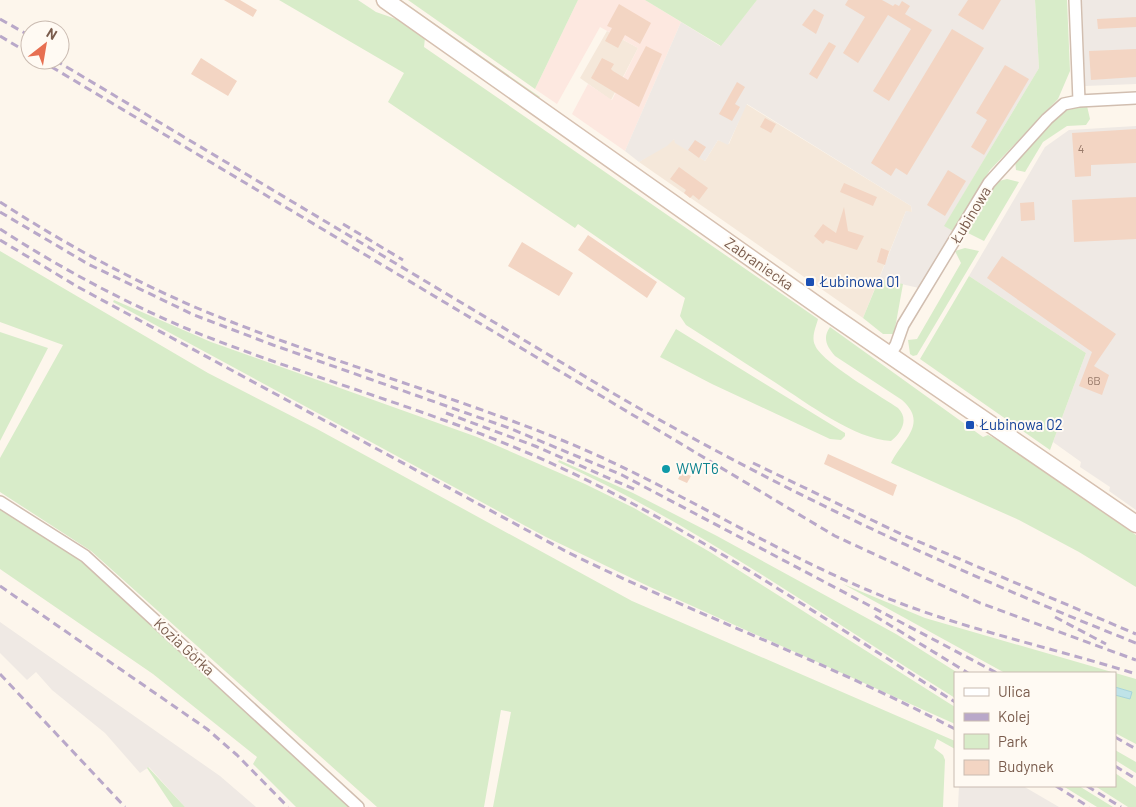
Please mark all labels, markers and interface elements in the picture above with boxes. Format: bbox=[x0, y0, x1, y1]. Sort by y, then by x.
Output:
north arrow bbox=[20, 20, 70, 70]
text: N bbox=[44, 24, 60, 43]
house number: 4 bbox=[1078, 141, 1084, 155]
street label: Łubinowa bbox=[946, 183, 994, 247]
street label: Zabraniecka bbox=[722, 233, 797, 293]
place label: Łubinowa 01 bbox=[819, 272, 900, 290]
marker: Łubinowa 01 bbox=[804, 276, 816, 288]
house number: 6B bbox=[1087, 373, 1101, 387]
place label: Łubinowa 02 bbox=[979, 415, 1063, 433]
marker: Łubinowa 02 bbox=[964, 419, 976, 431]
place label: WWT6 bbox=[676, 459, 719, 477]
marker: WWT6 bbox=[660, 463, 672, 475]
street label: Kozia Górka bbox=[151, 614, 219, 679]
legend bbox=[954, 672, 1116, 787]
text: Ulica bbox=[998, 682, 1030, 700]
text: Kolej bbox=[998, 707, 1030, 725]
text: Park bbox=[998, 732, 1028, 750]
text: Budynek bbox=[998, 757, 1054, 775]

